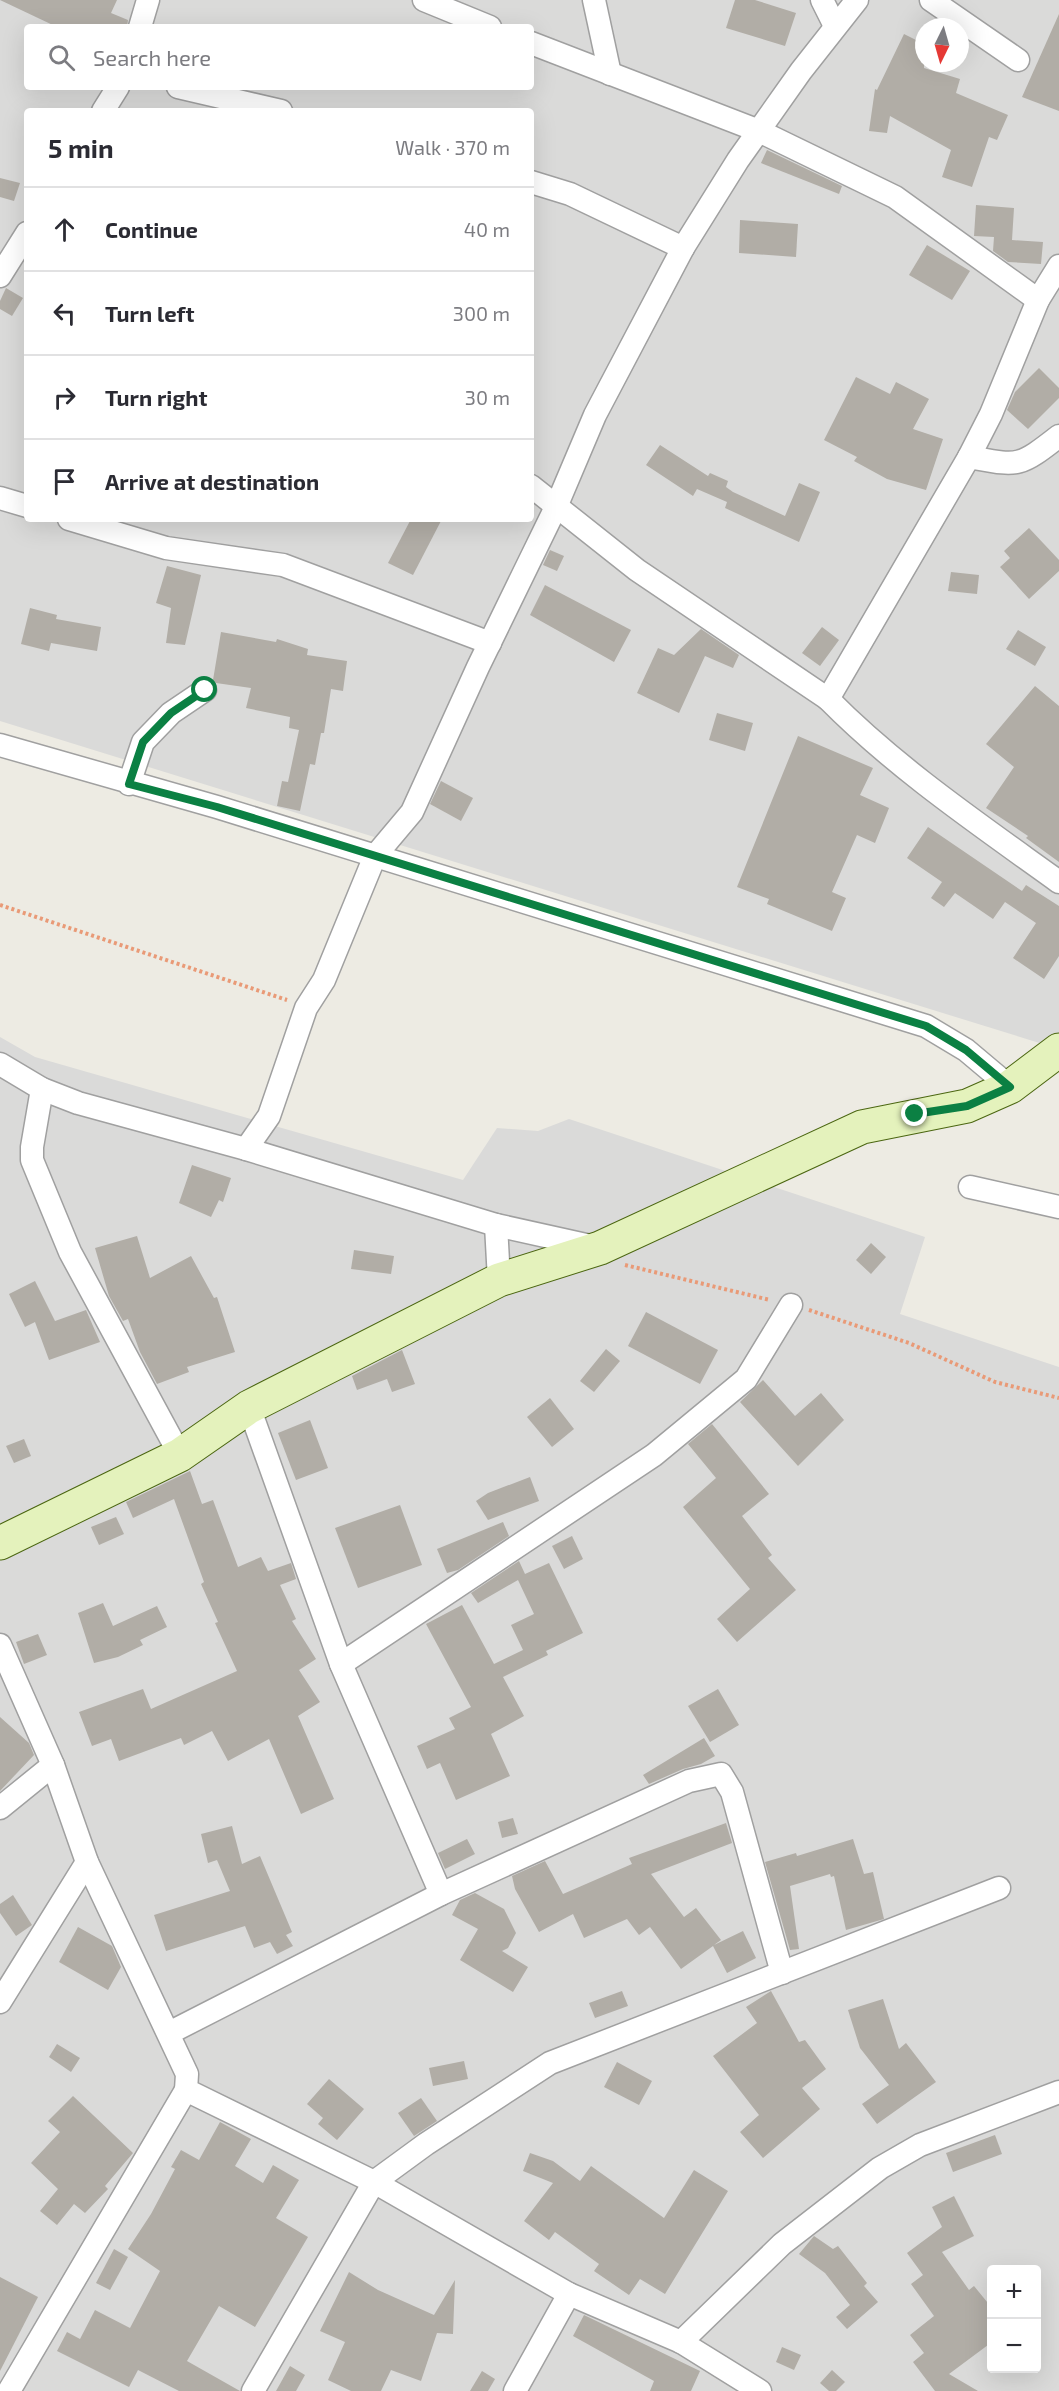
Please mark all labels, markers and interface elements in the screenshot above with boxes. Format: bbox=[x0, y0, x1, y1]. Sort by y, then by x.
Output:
north arrow bbox=[915, 18, 969, 72]
search box bbox=[24, 24, 534, 90]
icon: search bbox=[45, 41, 78, 74]
text: Search here bbox=[93, 44, 211, 70]
text: 5 min bbox=[48, 132, 114, 163]
text: Walk · 370 m bbox=[395, 135, 510, 159]
icon: ahead bbox=[48, 213, 81, 246]
text: Continue bbox=[105, 216, 198, 242]
text: 40 m bbox=[464, 217, 510, 241]
icon: left bbox=[48, 297, 81, 330]
text: Turn left bbox=[105, 300, 194, 326]
text: 300 m bbox=[453, 301, 510, 325]
icon: right bbox=[48, 381, 81, 414]
text: Turn right bbox=[105, 384, 207, 410]
text: 30 m bbox=[465, 385, 510, 409]
icon: arrive bbox=[48, 465, 81, 498]
text: Arrive at destination bbox=[105, 468, 319, 494]
route start bbox=[191, 676, 217, 702]
route end bbox=[901, 1100, 927, 1126]
map controls bbox=[987, 2265, 1041, 2373]
button: + bbox=[987, 2265, 1041, 2319]
button: − bbox=[987, 2319, 1041, 2373]

